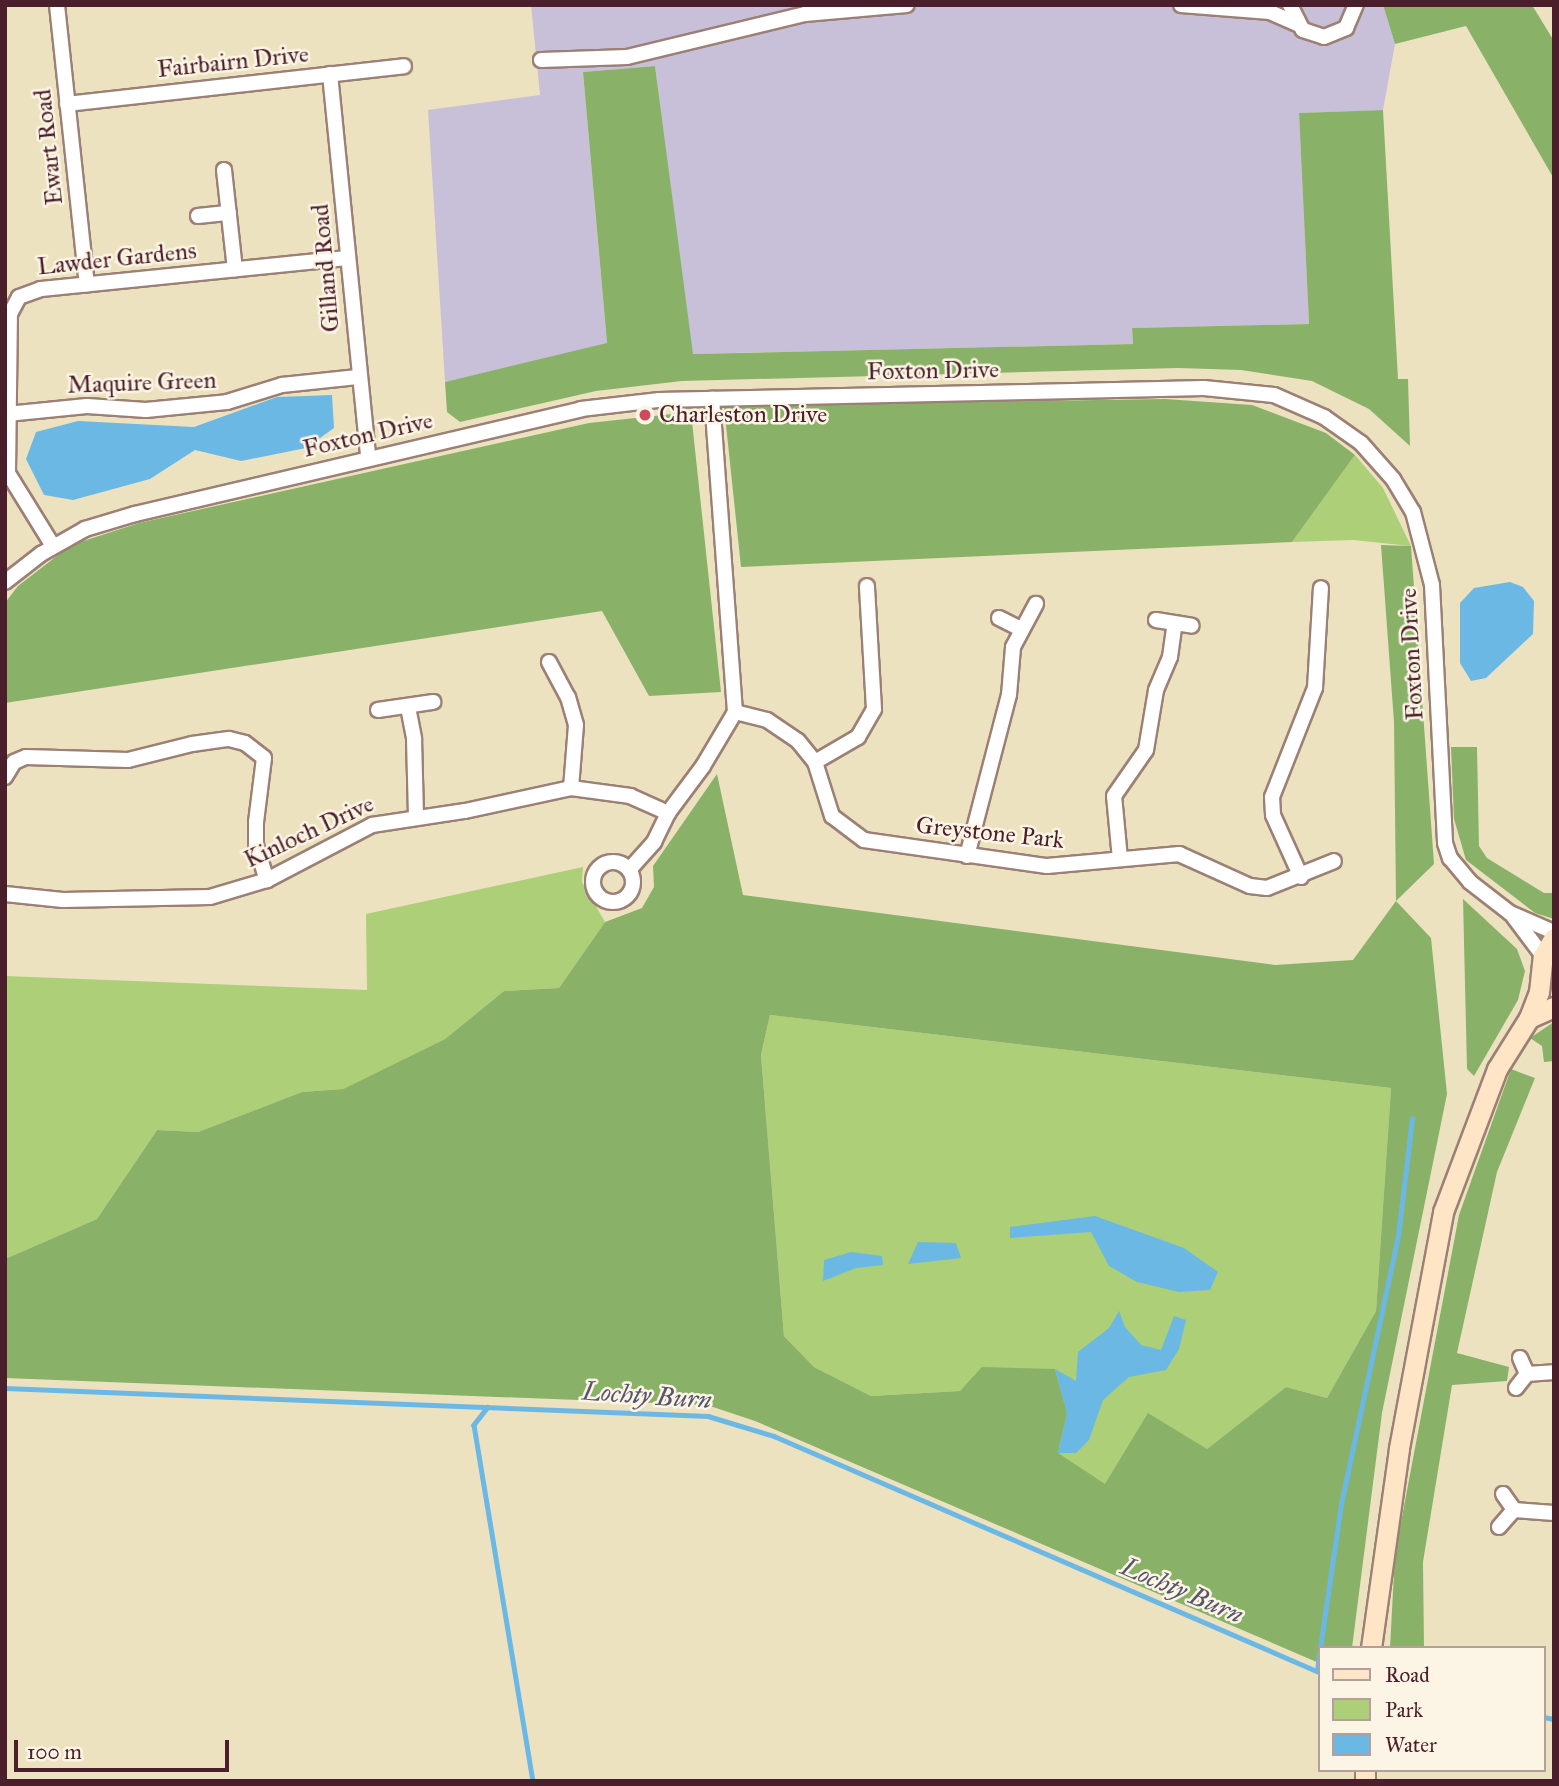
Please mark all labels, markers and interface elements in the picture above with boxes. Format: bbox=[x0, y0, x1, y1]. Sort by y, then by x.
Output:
street label: Fairbairn Drive bbox=[156, 40, 310, 84]
street label: Ewart Road bbox=[29, 88, 69, 206]
street label: Gilland Road bbox=[306, 203, 346, 333]
street label: Lawder Gardens bbox=[36, 236, 198, 282]
street label: Foxton Drive bbox=[867, 355, 999, 387]
street label: Maquire Green bbox=[67, 366, 217, 400]
place label: Charleston Drive bbox=[659, 401, 827, 429]
street label: Foxton Drive bbox=[300, 406, 436, 464]
marker: Charleston Drive bbox=[637, 407, 653, 423]
street label: Foxton Drive bbox=[1394, 587, 1430, 721]
street label: Kinloch Drive bbox=[240, 789, 378, 875]
street label: Greystone Park bbox=[915, 811, 1065, 855]
water label: Lochty Burn bbox=[581, 1376, 713, 1416]
water label: Lochty Burn bbox=[1116, 1551, 1248, 1631]
legend bbox=[1318, 1646, 1545, 1772]
text: Road bbox=[1385, 1662, 1430, 1688]
text: Park bbox=[1385, 1697, 1423, 1723]
scale bar bbox=[18, 1726, 233, 1770]
text: Water bbox=[1385, 1732, 1437, 1758]
text: 100 m bbox=[27, 1739, 82, 1765]

